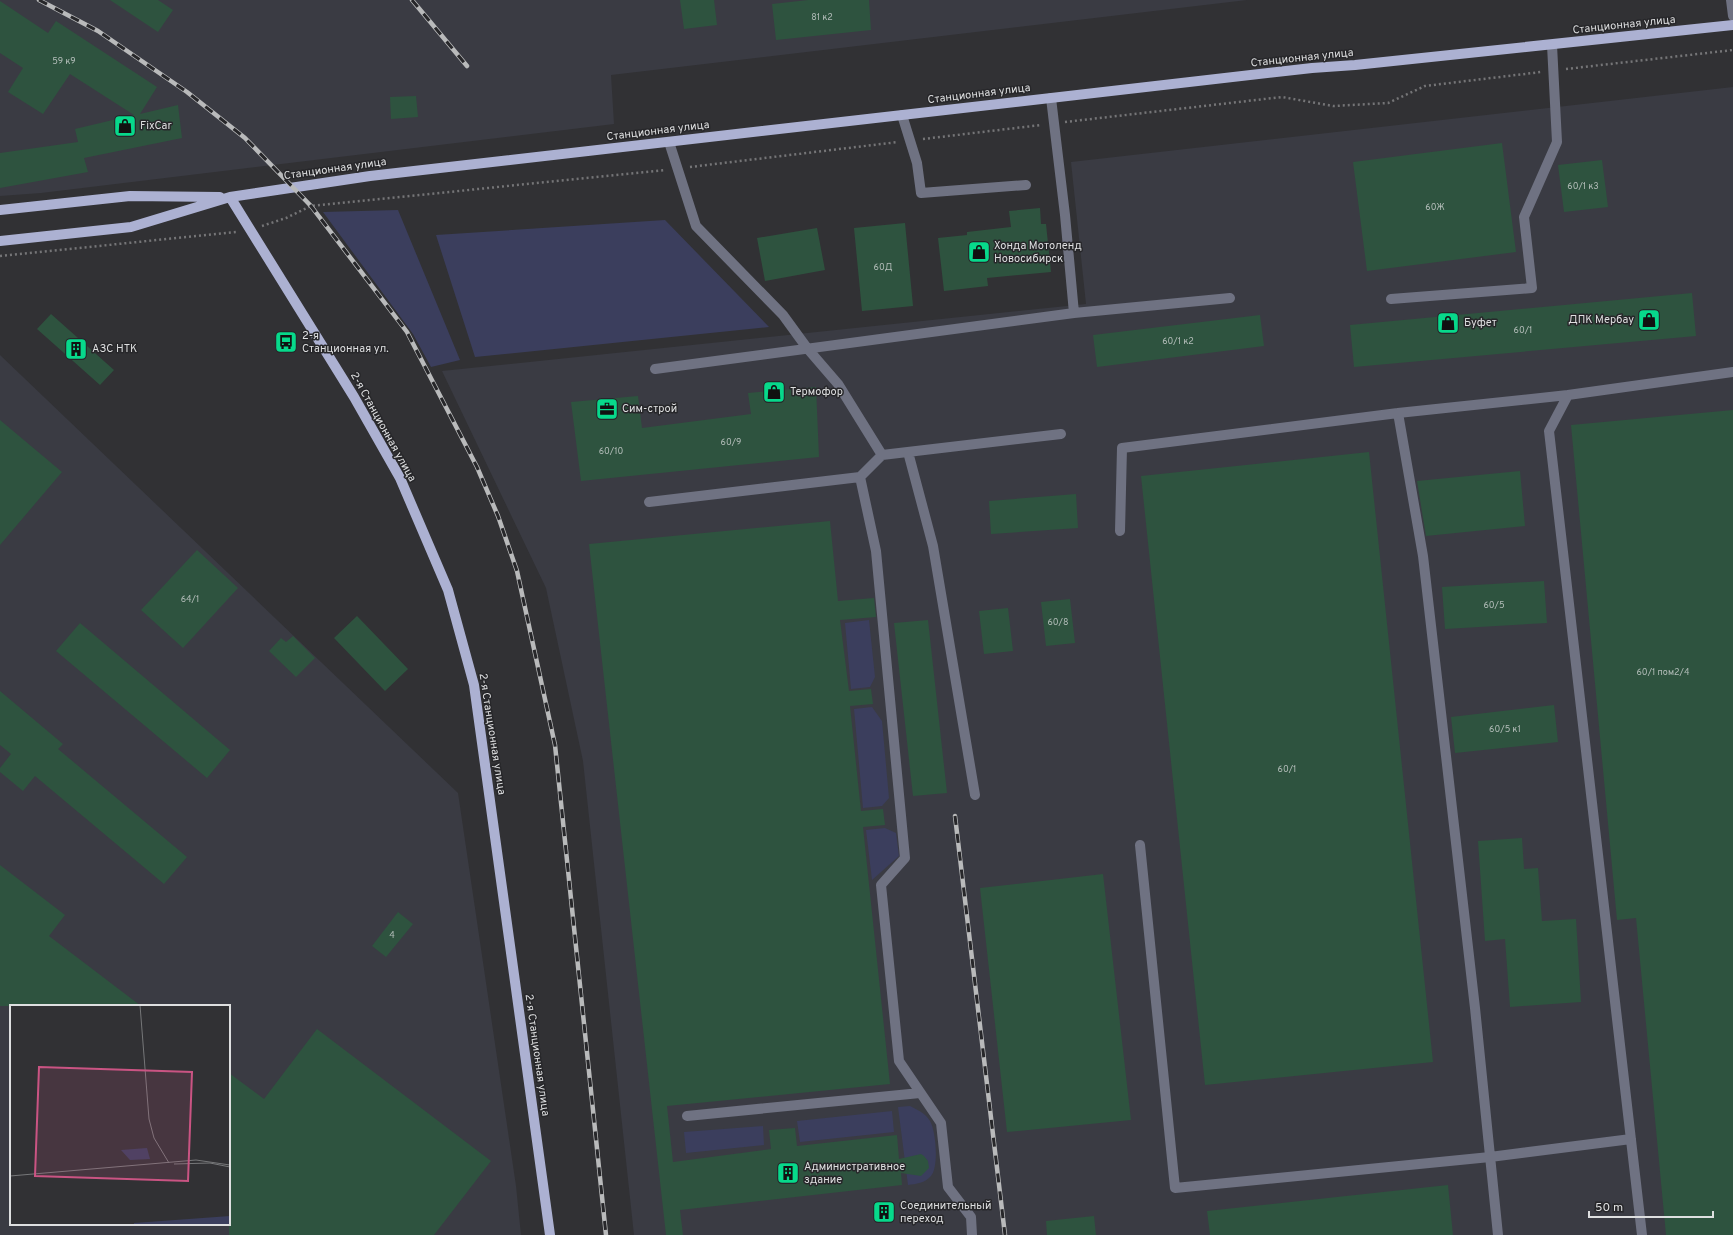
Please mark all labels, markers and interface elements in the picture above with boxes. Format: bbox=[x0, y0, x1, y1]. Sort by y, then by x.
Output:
house number: 81 к2 bbox=[811, 12, 833, 23]
street label: Станционная улица bbox=[1572, 13, 1676, 37]
street label: Станционная улица bbox=[1250, 46, 1354, 70]
house number: 59 к9 bbox=[52, 56, 76, 67]
street label: Станционная улица bbox=[927, 81, 1031, 107]
shop icon: FixCar bbox=[112, 113, 138, 139]
street label: Станционная улица bbox=[606, 118, 710, 144]
place label: FixCar bbox=[140, 119, 173, 133]
street label: Станционная улица bbox=[283, 155, 387, 183]
house number: 60/1 к3 bbox=[1567, 181, 1599, 192]
house number: 60Ж bbox=[1425, 202, 1445, 213]
shop icon: Хонда Мотоленд Новосибирск bbox=[966, 239, 992, 265]
place label: Хонда Мотоленд Новосибирск bbox=[994, 239, 1082, 266]
house number: 60Д bbox=[874, 262, 893, 273]
shop icon: ДПК Мербау bbox=[1636, 307, 1662, 333]
shop icon: Буфет bbox=[1435, 310, 1461, 336]
place label: ДПК Мербау bbox=[1568, 313, 1634, 327]
place label: Буфет bbox=[1464, 316, 1497, 330]
house number: 60/1 bbox=[1514, 325, 1532, 336]
bus stop icon: 2-я Станционная ул. bbox=[273, 329, 299, 355]
place label: 2-я Станционная ул. bbox=[302, 329, 389, 356]
building icon: АЗС НТК bbox=[63, 336, 89, 362]
house number: 60/1 к2 bbox=[1162, 336, 1194, 347]
place label: АЗС НТК bbox=[92, 342, 137, 356]
street label: 2-я Станционная улица bbox=[347, 370, 419, 484]
shop icon: Термофор bbox=[761, 379, 787, 405]
place label: Термофор bbox=[790, 385, 843, 399]
office icon: Сим-строй bbox=[594, 396, 620, 422]
place label: Сим-строй bbox=[622, 402, 677, 416]
house number: 60/9 bbox=[721, 437, 741, 448]
house number: 60/10 bbox=[599, 446, 624, 457]
house number: 64/1 bbox=[181, 594, 199, 605]
house number: 60/5 bbox=[1483, 600, 1505, 611]
house number: 60/8 bbox=[1047, 617, 1069, 628]
house number: 60/1 пом2/4 bbox=[1637, 667, 1690, 678]
street label: 2-я Станционная улица bbox=[475, 672, 509, 796]
house number: 60/5 к1 bbox=[1489, 724, 1521, 735]
house number: 60/1 bbox=[1278, 764, 1296, 775]
house number: 4 bbox=[389, 930, 395, 941]
street label: 2-я Станционная улица bbox=[521, 993, 553, 1117]
inset map bbox=[10, 1005, 230, 1225]
building icon: Административное здание bbox=[775, 1160, 801, 1186]
place label: Административное здание bbox=[804, 1160, 905, 1187]
scale bar bbox=[1589, 1193, 1713, 1219]
building icon: Соединительный переход bbox=[871, 1199, 897, 1225]
place label: Соединительный переход bbox=[900, 1199, 992, 1226]
text: 50 m bbox=[1595, 1200, 1623, 1216]

